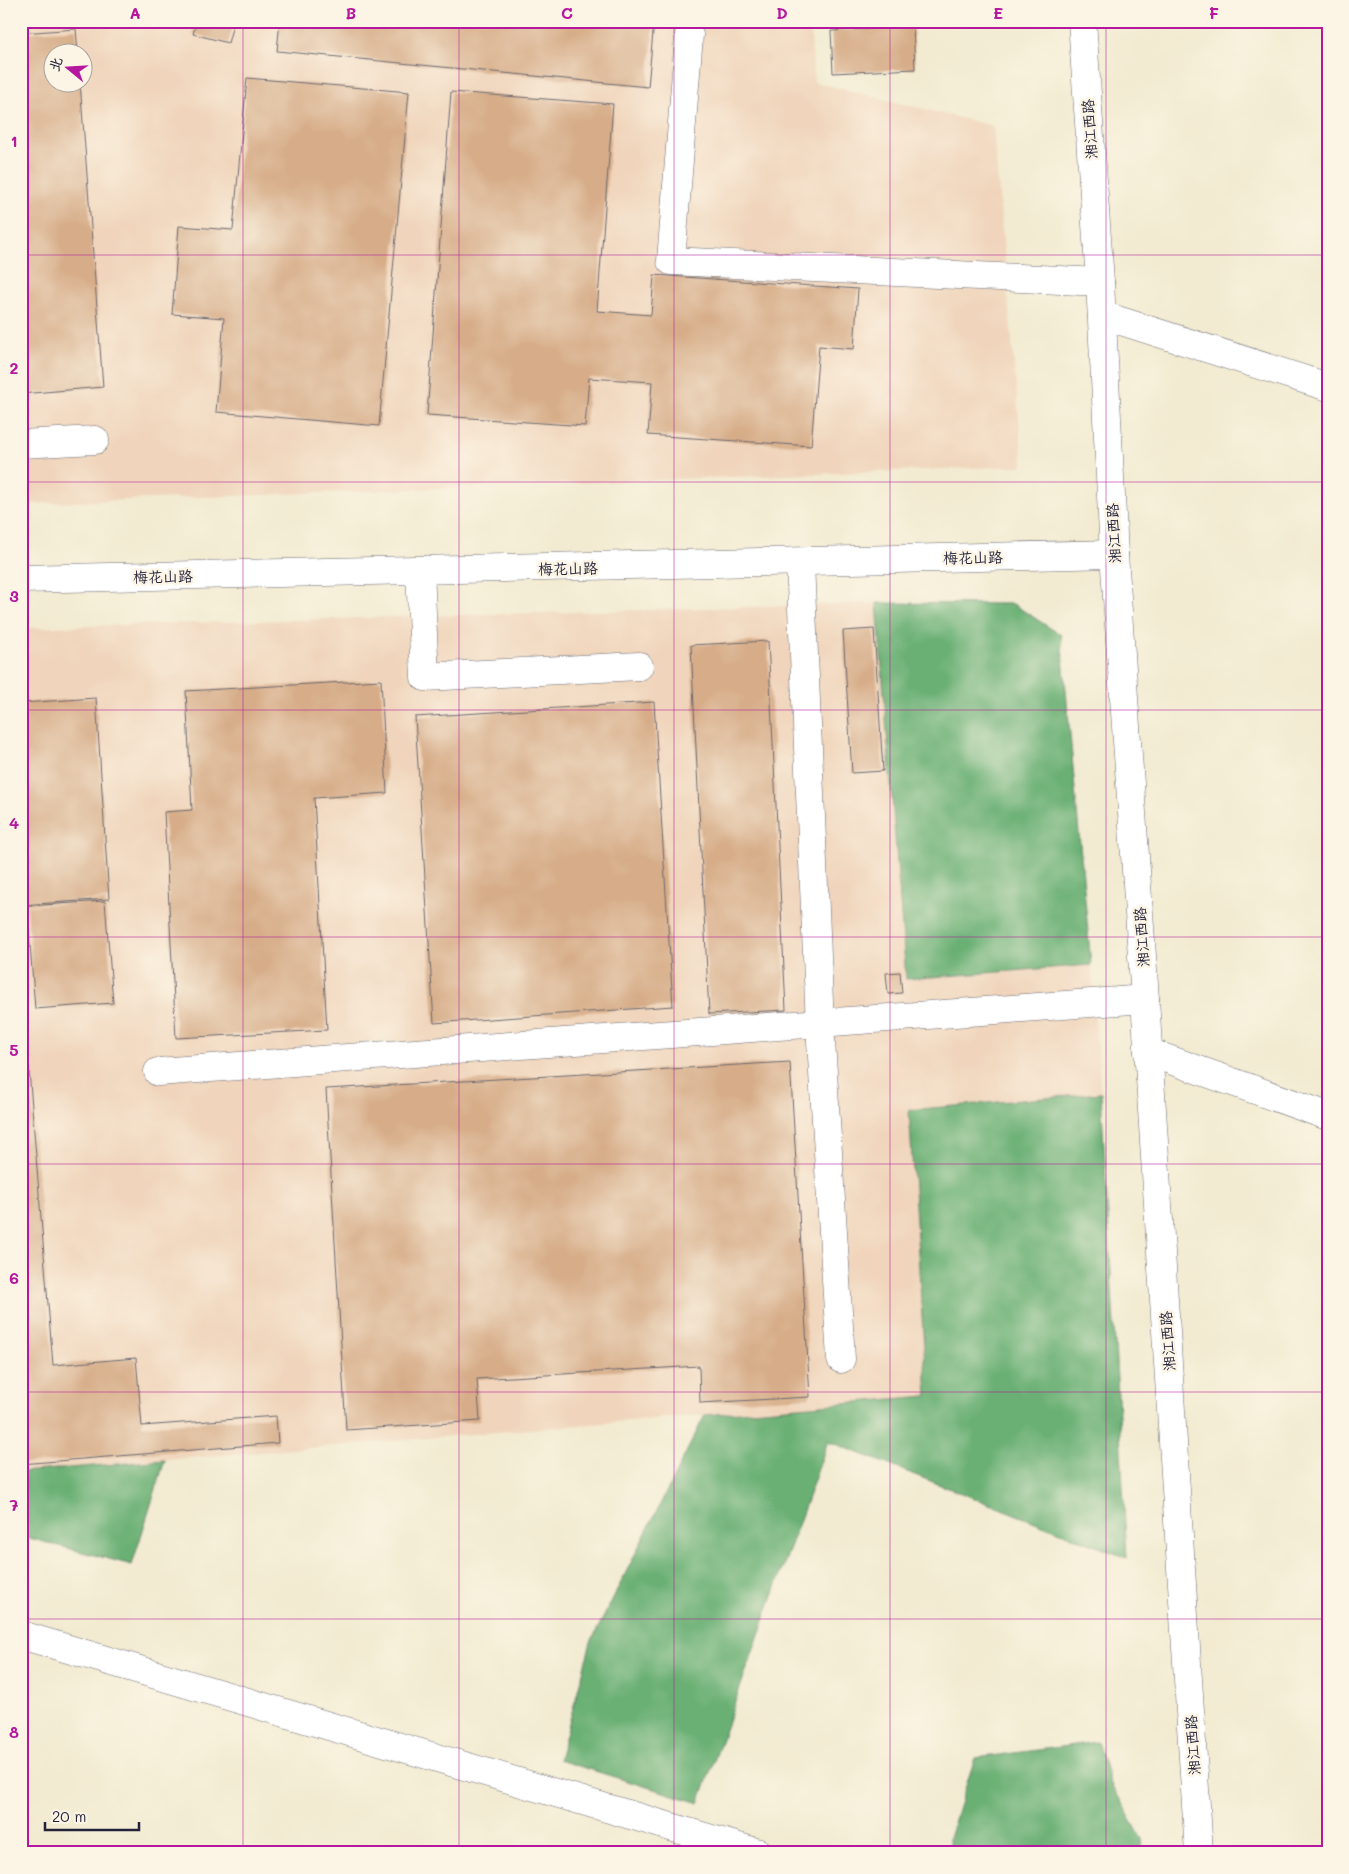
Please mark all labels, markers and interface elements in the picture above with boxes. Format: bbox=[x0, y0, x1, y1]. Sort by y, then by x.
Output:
text: A bbox=[129, 2, 141, 23]
text: B bbox=[346, 2, 356, 23]
text: C bbox=[561, 2, 573, 23]
text: D bbox=[776, 2, 788, 23]
text: E bbox=[993, 2, 1003, 23]
text: F bbox=[1209, 2, 1219, 23]
north arrow bbox=[42, 42, 92, 92]
text: 北 bbox=[44, 54, 66, 73]
street label: 湘江西路 bbox=[1077, 98, 1101, 160]
text: 1 bbox=[10, 130, 18, 151]
text: 2 bbox=[10, 357, 19, 378]
street label: 湘江西路 bbox=[1101, 503, 1125, 563]
street label: 梅花山路 bbox=[943, 546, 1003, 568]
street label: 梅花山路 bbox=[538, 557, 598, 579]
street label: 梅花山路 bbox=[133, 565, 193, 587]
text: 3 bbox=[9, 585, 19, 606]
text: 4 bbox=[9, 812, 19, 833]
street label: 湘江西路 bbox=[1129, 906, 1153, 968]
text: 5 bbox=[9, 1039, 19, 1060]
text: 6 bbox=[9, 1267, 19, 1288]
street label: 湘江西路 bbox=[1155, 1310, 1179, 1372]
text: 7 bbox=[10, 1494, 19, 1515]
street label: 湘江西路 bbox=[1180, 1714, 1204, 1776]
text: 8 bbox=[9, 1721, 19, 1742]
scale bar bbox=[45, 1799, 139, 1831]
text: 20 m bbox=[52, 1806, 86, 1826]

